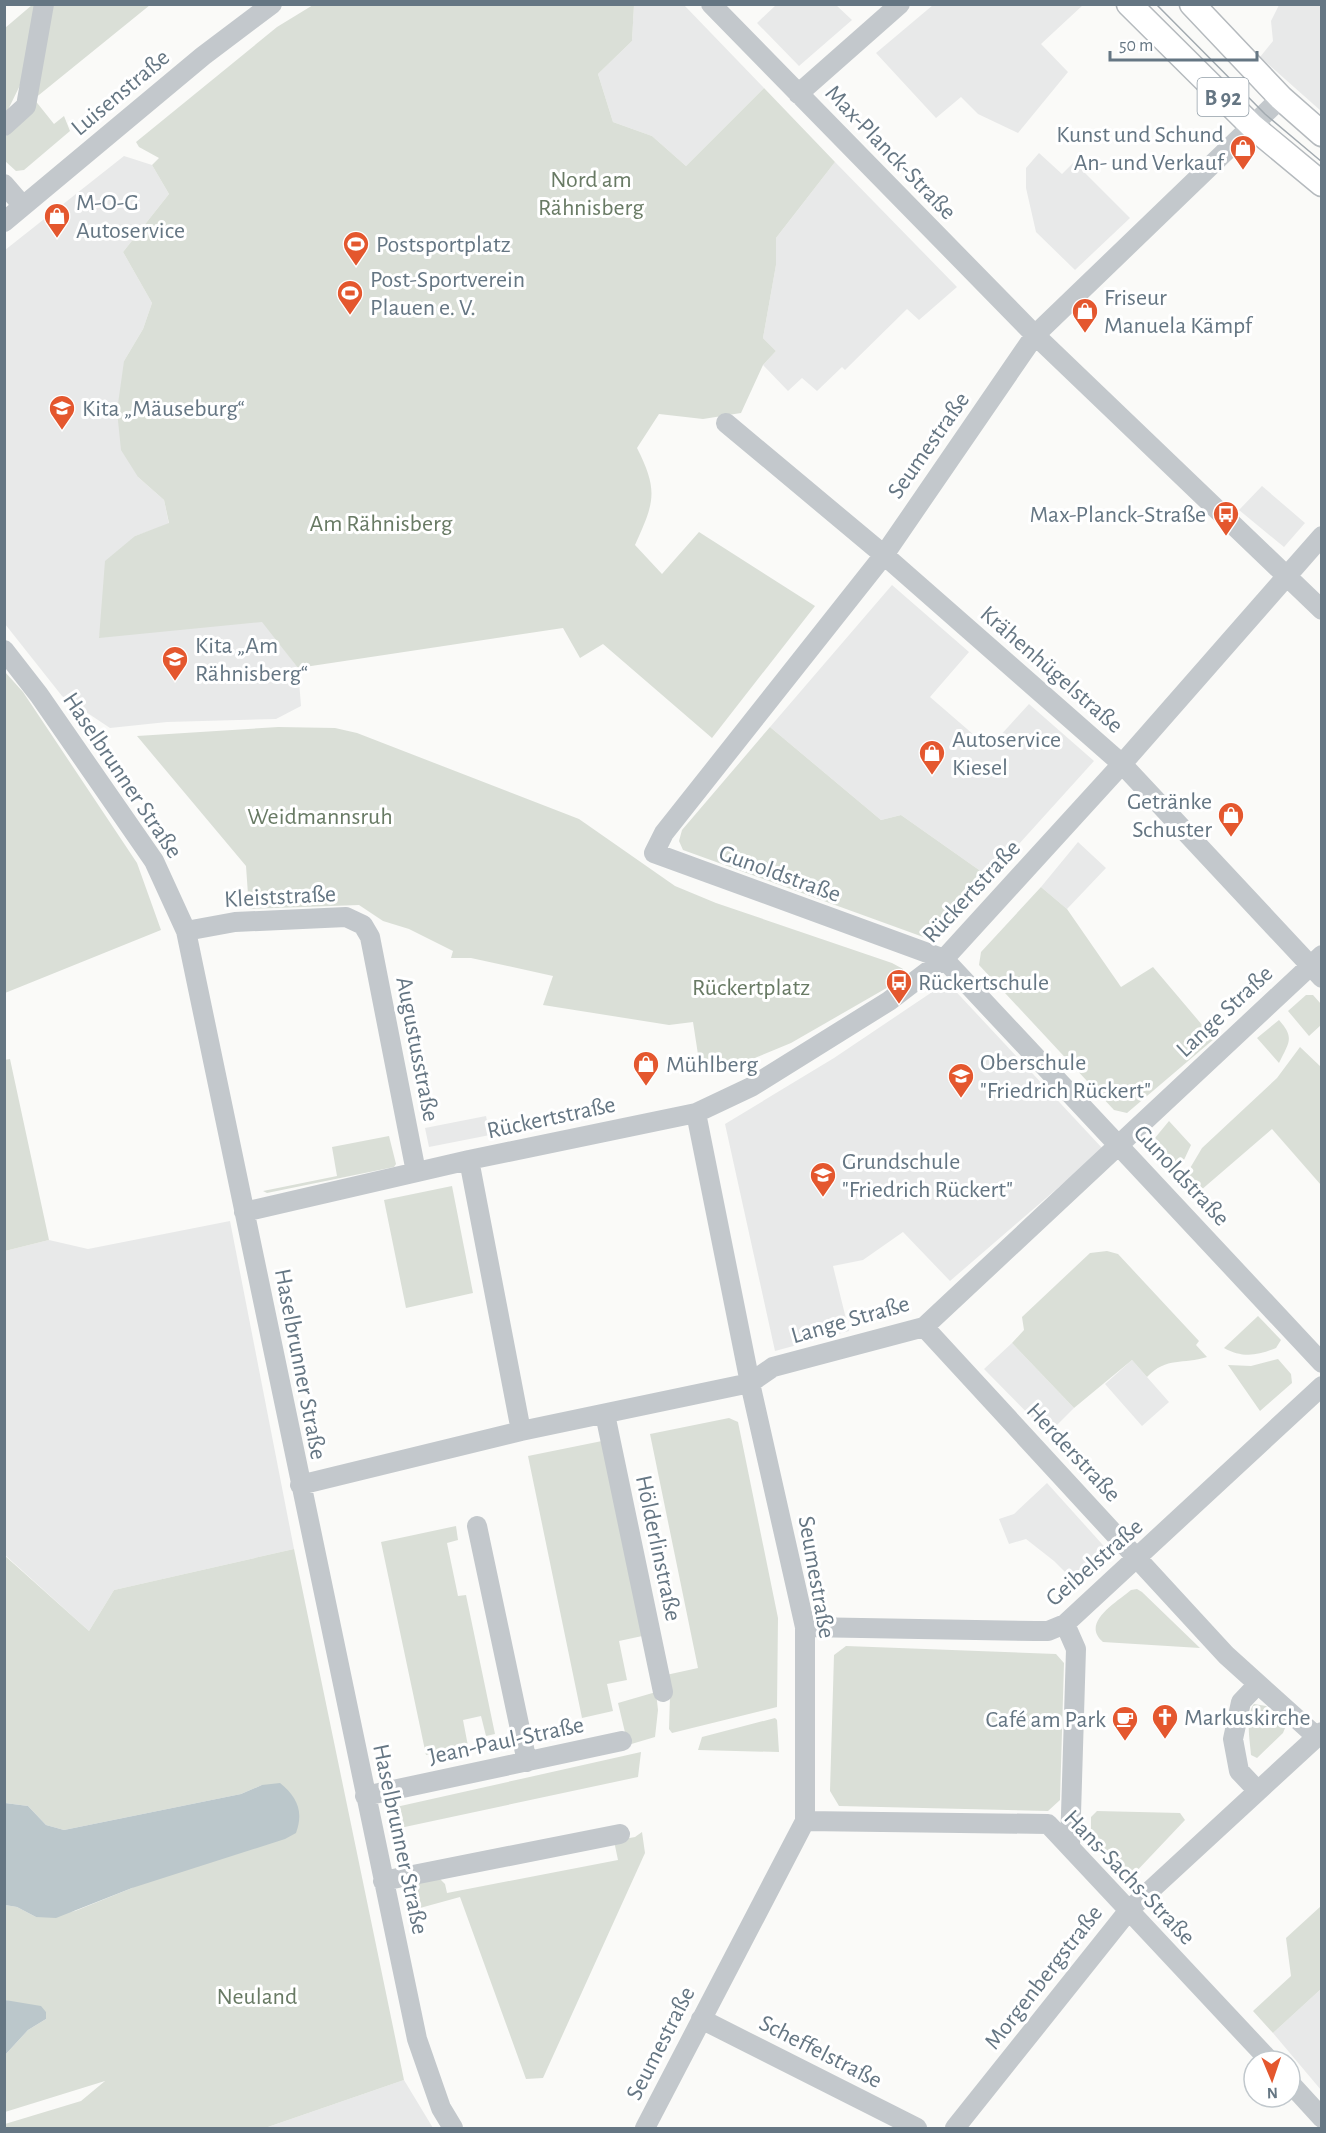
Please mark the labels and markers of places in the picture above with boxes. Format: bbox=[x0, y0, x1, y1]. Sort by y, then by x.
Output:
place label: Kunst und Schund An- und Verkauf bbox=[1056, 123, 1226, 175]
shop icon: Kunst und Schund An- und Verkauf bbox=[1228, 133, 1258, 171]
place label: M-O-G Autoservice bbox=[76, 191, 185, 243]
shop icon: M-O-G Autoservice bbox=[42, 201, 72, 239]
sports icon: Postsportplatz bbox=[341, 229, 371, 267]
place label: Postsportplatz bbox=[376, 233, 511, 257]
place label: Post-Sportverein Plauen e. V. bbox=[370, 268, 525, 320]
sports icon: Post-Sportverein Plauen e. V. bbox=[335, 278, 365, 316]
place label: Friseur Manuela Kämpf bbox=[1104, 286, 1254, 338]
shop icon: Friseur Manuela Kämpf bbox=[1070, 296, 1100, 334]
school or university icon: Kita „Mäuseburg“ bbox=[47, 393, 77, 431]
place label: Kita „Mäuseburg“ bbox=[82, 397, 245, 421]
bus stop icon: Max-Planck-Straße bbox=[1211, 499, 1241, 537]
place label: Max-Planck-Straße bbox=[1029, 503, 1206, 527]
place label: Kita „Am Rähnisberg“ bbox=[195, 634, 308, 686]
school or university icon: Kita „Am Rähnisberg“ bbox=[160, 644, 190, 682]
place label: Autoservice Kiesel bbox=[952, 728, 1061, 780]
shop icon: Autoservice Kiesel bbox=[917, 738, 947, 776]
place label: Getränke Schuster bbox=[1127, 790, 1212, 842]
shop icon: Getränke Schuster bbox=[1216, 800, 1246, 838]
bus stop icon: Rückertschule bbox=[884, 967, 914, 1005]
place label: Rückertschule bbox=[918, 971, 1049, 995]
shop icon: Mühlberg bbox=[631, 1049, 661, 1087]
place label: Oberschule "Friedrich Rückert" bbox=[980, 1051, 1151, 1103]
place label: Mühlberg bbox=[666, 1053, 758, 1077]
school or university icon: Oberschule "Friedrich Rückert" bbox=[946, 1061, 976, 1099]
place label: Grundschule "Friedrich Rückert" bbox=[842, 1150, 1013, 1202]
school or university icon: Grundschule "Friedrich Rückert" bbox=[808, 1160, 838, 1198]
church icon: Markuskirche bbox=[1150, 1702, 1180, 1740]
cafe icon: Café am Park bbox=[1110, 1704, 1140, 1742]
place label: Markuskirche bbox=[1184, 1706, 1311, 1730]
place label: Café am Park bbox=[985, 1708, 1106, 1732]

